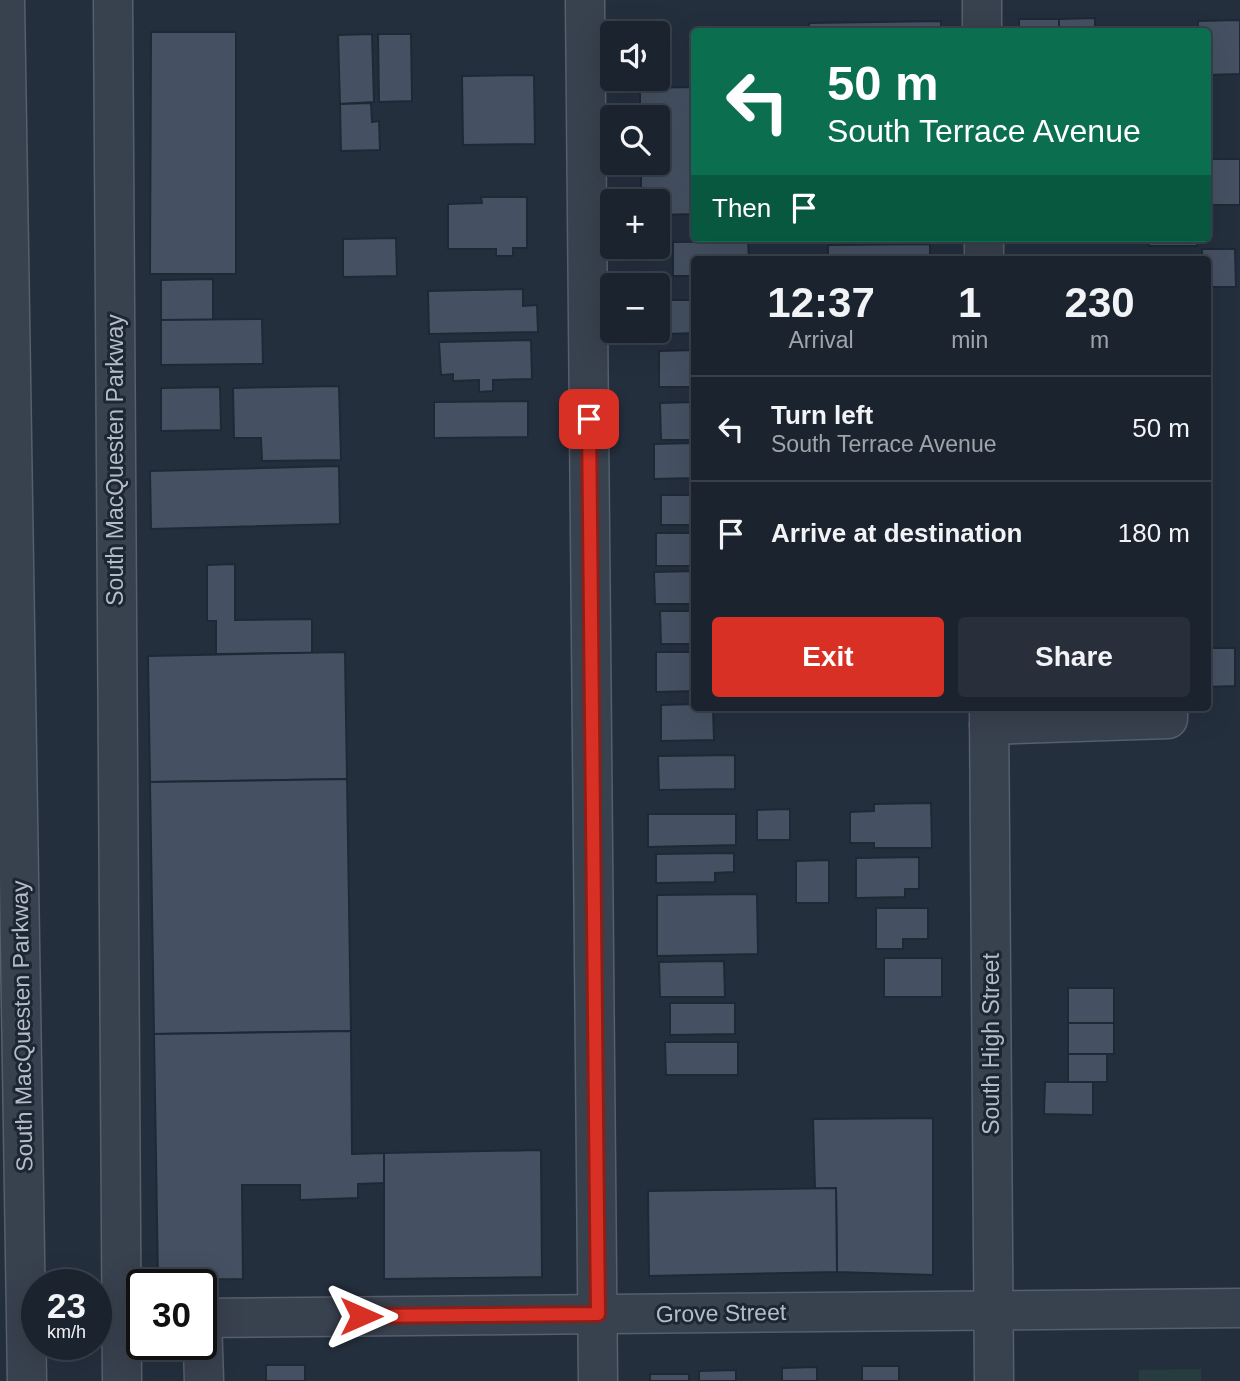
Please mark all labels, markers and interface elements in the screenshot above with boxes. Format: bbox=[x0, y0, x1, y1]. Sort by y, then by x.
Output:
map controls bbox=[600, 21, 670, 343]
button: sound bbox=[600, 21, 670, 91]
icon: left bbox=[712, 56, 803, 147]
text: 50 m bbox=[827, 56, 939, 110]
button: search bbox=[600, 105, 670, 175]
text: South Terrace Avenue bbox=[827, 113, 1141, 149]
button: + bbox=[600, 189, 670, 259]
icon: arrive bbox=[785, 189, 823, 227]
text: Then bbox=[712, 193, 771, 223]
button: − bbox=[600, 273, 670, 343]
text: 12:37 bbox=[767, 279, 875, 326]
text: 1 bbox=[958, 279, 981, 326]
text: 230 bbox=[1065, 279, 1135, 326]
street label: South MacQuesten Parkway bbox=[102, 314, 128, 606]
text: Arrival bbox=[788, 327, 854, 353]
text: min bbox=[951, 327, 988, 353]
text: m bbox=[1090, 327, 1109, 353]
pin bbox=[559, 389, 619, 449]
icon: arrive bbox=[570, 400, 608, 438]
text: Turn left bbox=[771, 400, 873, 430]
icon: left bbox=[712, 410, 750, 448]
text: 50 m bbox=[1132, 413, 1190, 443]
text: South Terrace Avenue bbox=[771, 431, 997, 457]
icon: arrive bbox=[712, 515, 750, 553]
text: Arrive at destination bbox=[771, 518, 1022, 548]
text: 180 m bbox=[1118, 518, 1190, 548]
button: Exit bbox=[712, 617, 944, 697]
button: Share bbox=[958, 617, 1190, 697]
street label: South MacQuesten Parkway bbox=[6, 880, 38, 1172]
street label: South High Street bbox=[978, 953, 1004, 1135]
speed limit sign: 30 bbox=[126, 1269, 217, 1360]
position arrow bbox=[324, 1279, 398, 1353]
text: 23 bbox=[47, 1286, 86, 1325]
street label: Grove Street bbox=[656, 1299, 787, 1327]
text: km/h bbox=[47, 1322, 86, 1342]

